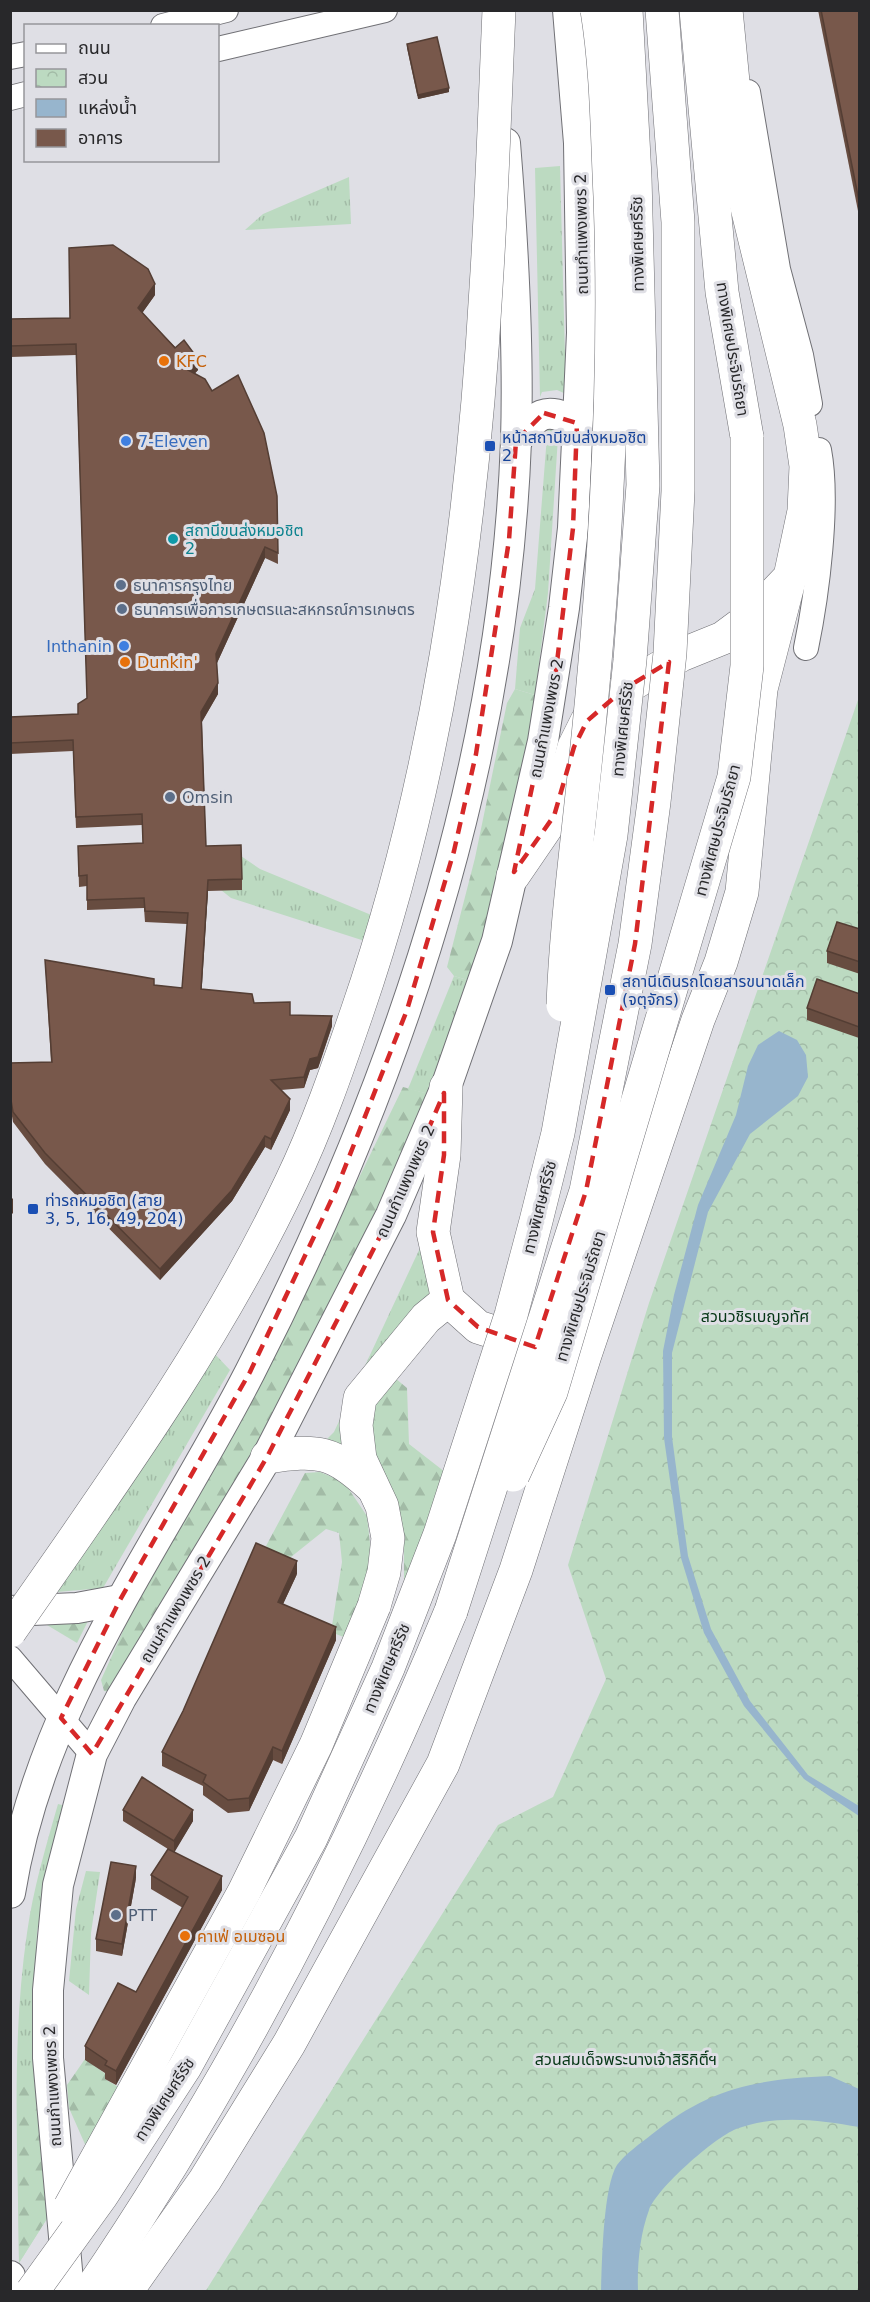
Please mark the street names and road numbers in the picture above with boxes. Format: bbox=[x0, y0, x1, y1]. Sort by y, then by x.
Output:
street label: ถนนกำแพงเพชร 2 bbox=[571, 173, 592, 295]
street label: ทางพิเศษศรีรัช bbox=[627, 196, 648, 292]
street label: ทางพิเศษประจิมรัถยา bbox=[713, 281, 752, 417]
street label: ถนนกำแพงเพชร 2 bbox=[526, 657, 567, 779]
street label: ทางพิเศษศรีรัช bbox=[608, 681, 637, 777]
street label: ทางพิเศษประจิมรัถยา bbox=[691, 762, 744, 898]
street label: ถนนกำแพงเพชร 2 bbox=[372, 1122, 439, 1240]
street label: ทางพิเศษศรีรัช bbox=[519, 1159, 560, 1256]
street label: ทางพิเศษประจิมรัถยา bbox=[552, 1229, 609, 1364]
street label: ถนนกำแพงเพชร 2 bbox=[136, 1552, 215, 1666]
street label: ทางพิเศษศรีรัช bbox=[359, 1621, 414, 1716]
street label: ถนนกำแพงเพชร 2 bbox=[40, 2025, 65, 2147]
street label: ทางพิเศษศรีรัช bbox=[131, 2054, 198, 2144]

